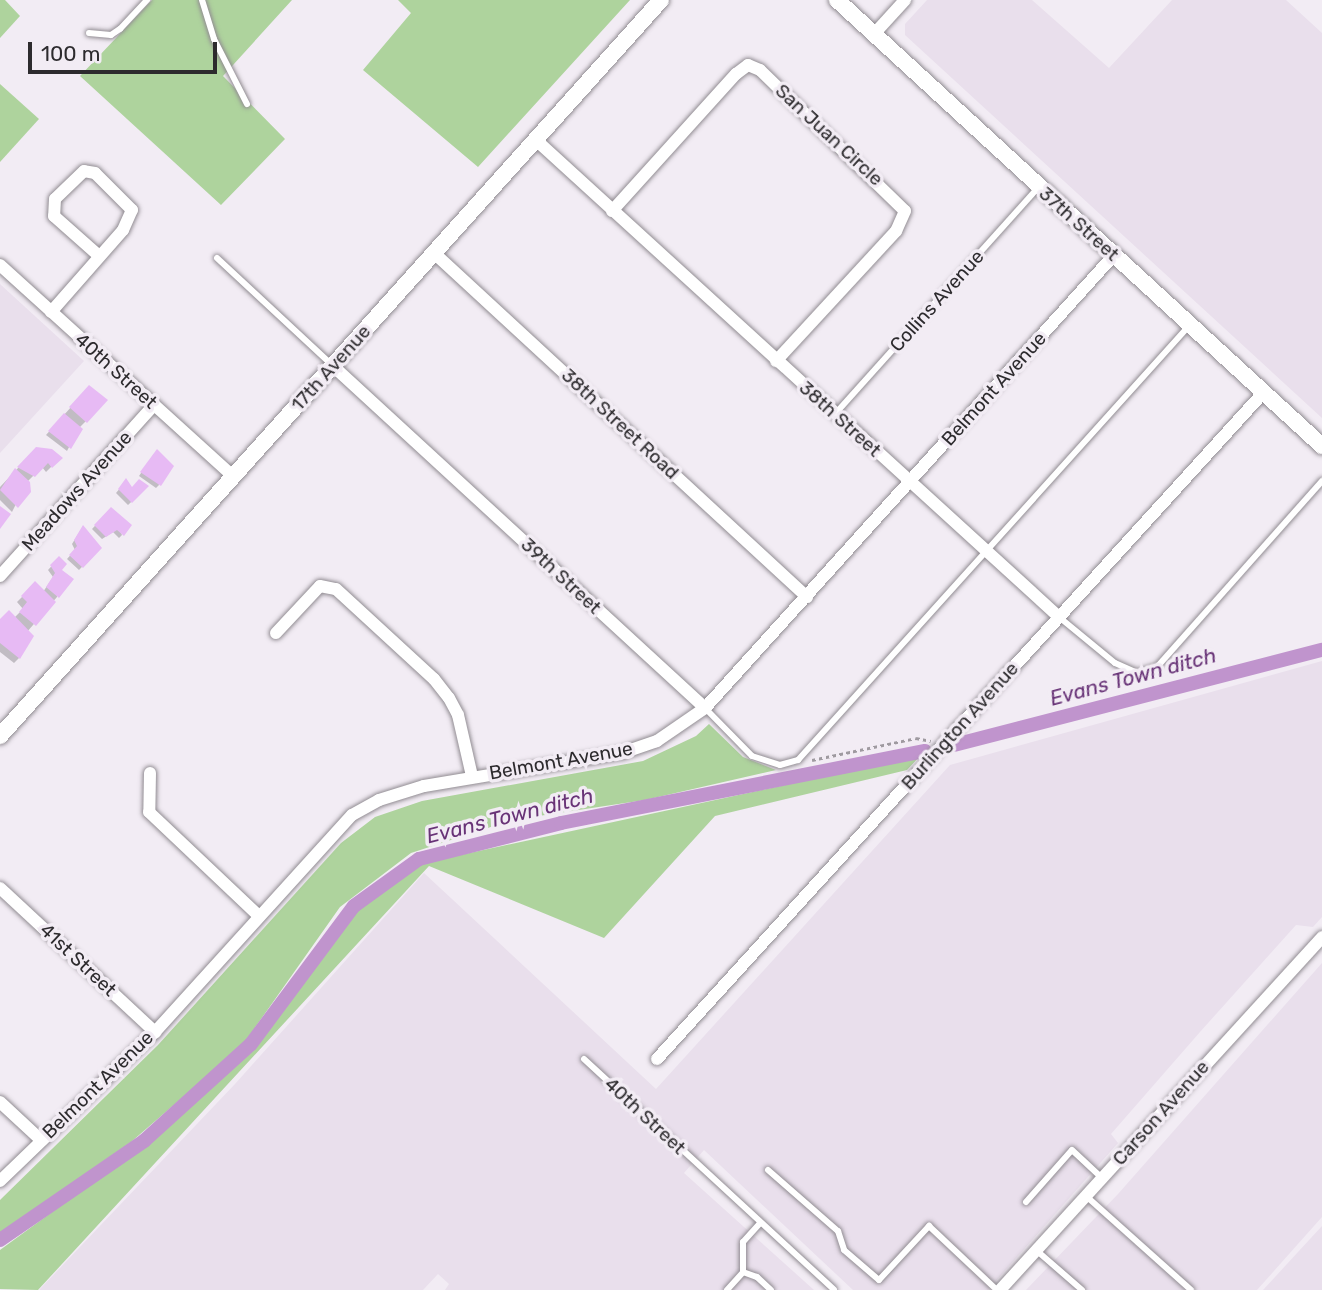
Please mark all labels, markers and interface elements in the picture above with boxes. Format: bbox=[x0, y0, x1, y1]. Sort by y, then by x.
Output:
scale bar bbox=[32, 28, 220, 72]
text: 100 m bbox=[41, 41, 100, 66]
street label: San Juan Circle bbox=[771, 79, 887, 191]
street label: 37th Street bbox=[1034, 182, 1124, 266]
street label: Collins Avenue bbox=[885, 245, 989, 357]
street label: 17th Avenue bbox=[286, 320, 376, 416]
street label: Belmont Avenue bbox=[937, 327, 1051, 451]
street label: 40th Street bbox=[70, 328, 162, 414]
street label: 38th Street Road bbox=[557, 364, 683, 484]
street label: 38th Street bbox=[794, 376, 886, 462]
street label: Meadows Avenue bbox=[17, 426, 137, 556]
street label: 39th Street bbox=[516, 533, 606, 619]
water label: Evans Town ditch bbox=[1047, 643, 1219, 711]
street label: Burlington Avenue bbox=[897, 657, 1023, 795]
street label: Belmont Avenue bbox=[487, 737, 635, 785]
water label: Evans Town ditch bbox=[424, 783, 596, 849]
street label: 41st Street bbox=[35, 919, 121, 1001]
street label: Belmont Avenue bbox=[38, 1026, 158, 1144]
street label: Carson Avenue bbox=[1108, 1056, 1214, 1170]
street label: 40th Street bbox=[600, 1073, 690, 1159]

